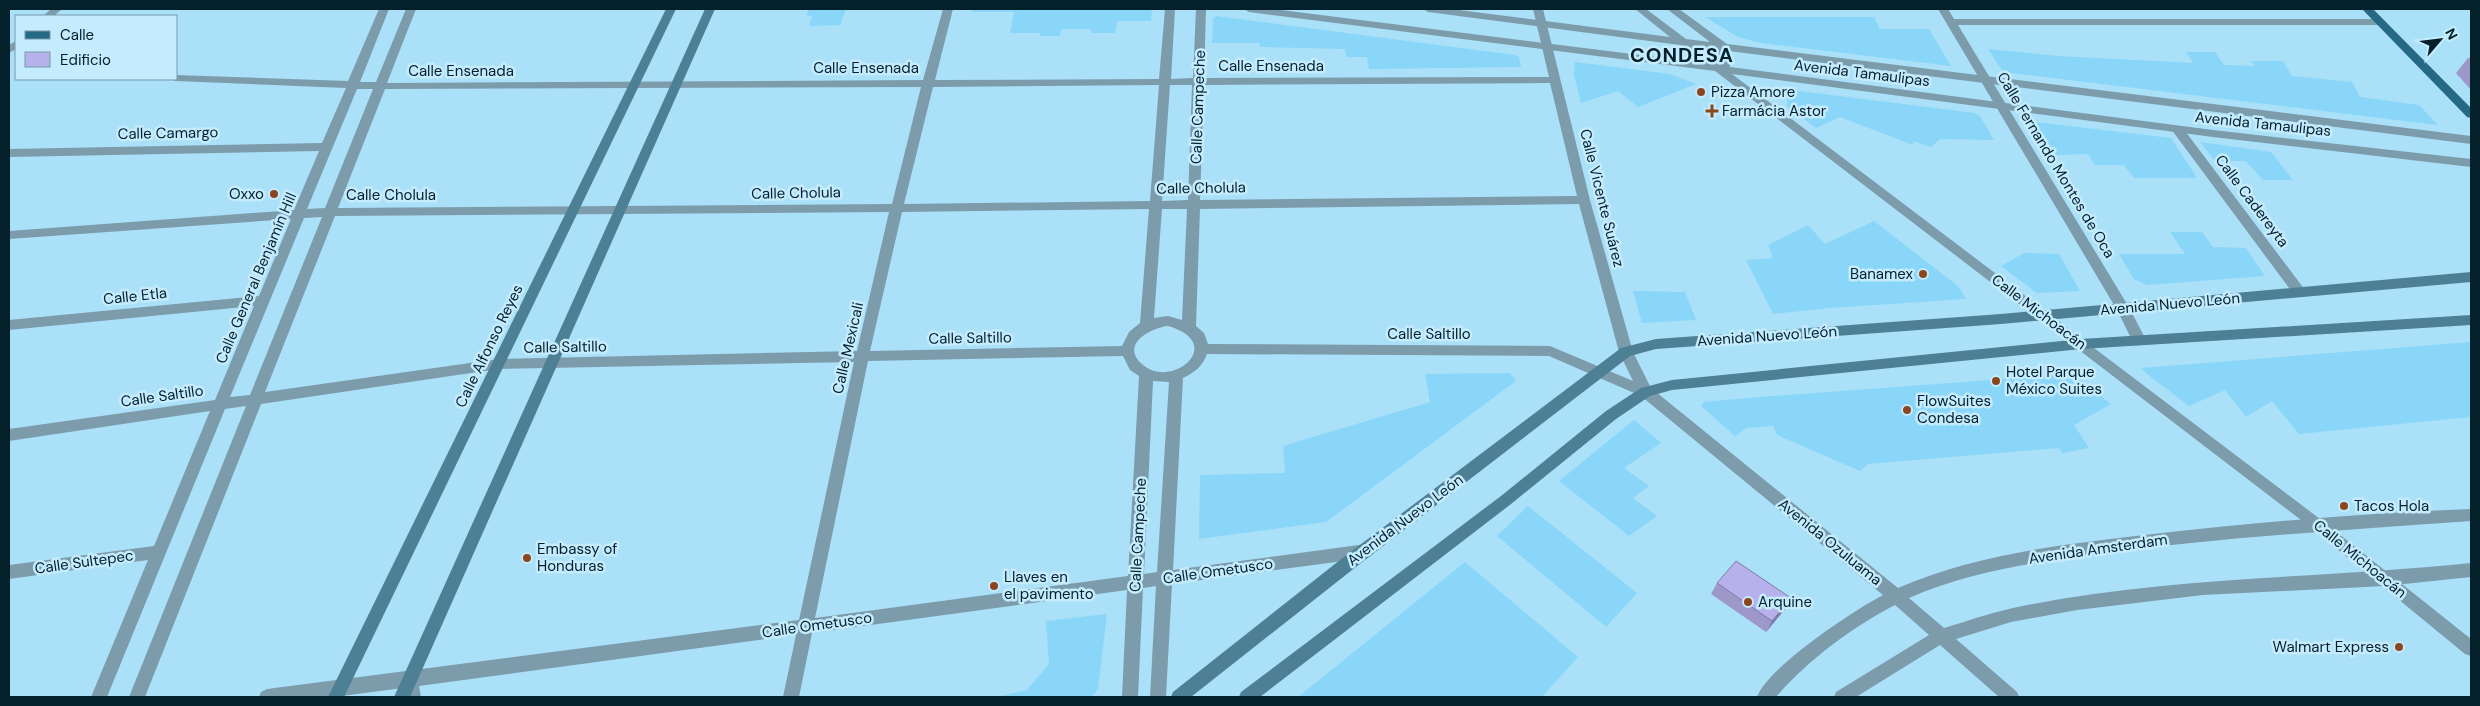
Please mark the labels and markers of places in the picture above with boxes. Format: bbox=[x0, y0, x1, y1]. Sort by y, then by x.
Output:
place label: Pizza Amore bbox=[1711, 82, 1795, 102]
marker: Pizza Amore bbox=[1695, 86, 1707, 98]
place label: Farmácia Astor bbox=[1722, 101, 1827, 121]
marker: Farmácia Astor bbox=[1706, 105, 1718, 117]
place label: Oxxo bbox=[229, 184, 264, 204]
marker: Oxxo bbox=[268, 188, 280, 200]
place label: Banamex bbox=[1850, 264, 1914, 284]
marker: Banamex bbox=[1917, 268, 1929, 280]
place label: Hotel Parque México Suites bbox=[2006, 362, 2102, 399]
marker: Hotel Parque México Suites bbox=[1990, 375, 2002, 387]
place label: FlowSuites Condesa bbox=[1917, 391, 1991, 428]
marker: FlowSuites Condesa bbox=[1901, 404, 1913, 416]
place label: Tacos Hola bbox=[2354, 496, 2429, 516]
marker: Tacos Hola bbox=[2338, 500, 2350, 512]
place label: Embassy of Honduras bbox=[537, 539, 617, 576]
marker: Embassy of Honduras bbox=[521, 552, 533, 564]
place label: Llaves en el pavimento bbox=[1004, 567, 1094, 604]
marker: Llaves en el pavimento bbox=[988, 580, 1000, 592]
place label: Arquine bbox=[1758, 592, 1812, 612]
marker: Arquine bbox=[1742, 596, 1754, 608]
place label: Walmart Express bbox=[2273, 637, 2389, 657]
marker: Walmart Express bbox=[2393, 641, 2405, 653]

